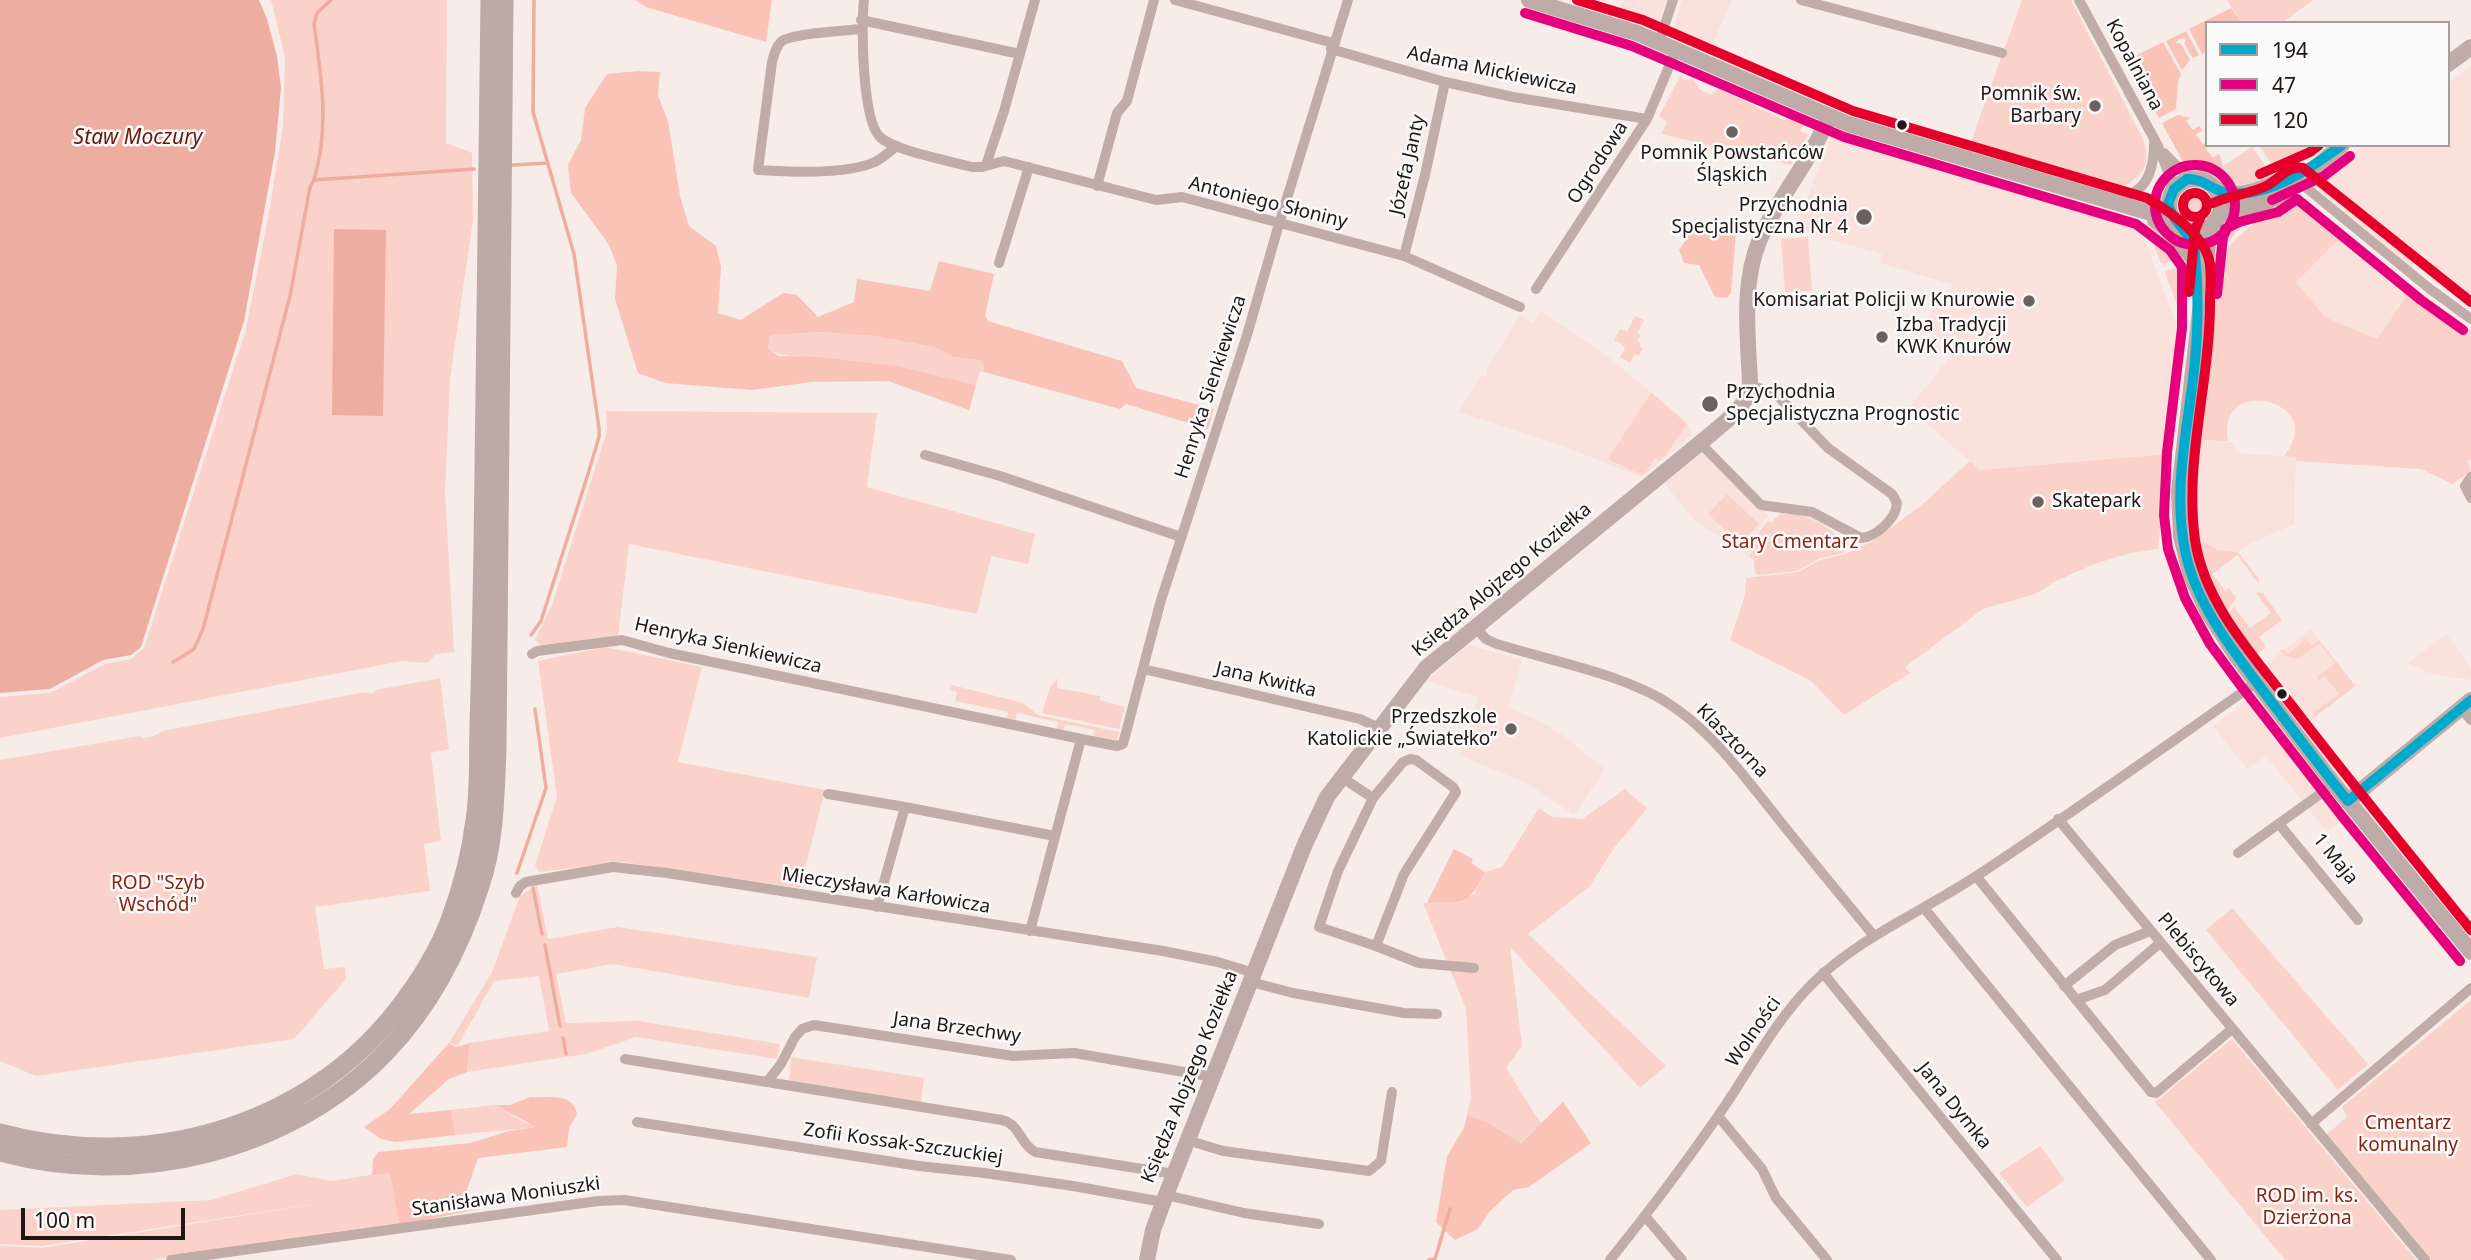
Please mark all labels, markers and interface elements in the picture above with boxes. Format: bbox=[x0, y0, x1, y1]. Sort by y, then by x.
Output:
street label: Kopalniana bbox=[2100, 15, 2168, 115]
legend bbox=[2205, 21, 2450, 147]
text: 194 bbox=[2272, 36, 2308, 64]
street label: Adama Mickiewicza bbox=[1405, 42, 1579, 100]
text: 47 bbox=[2272, 71, 2296, 99]
place label: Pomnik św. Barbary bbox=[1980, 84, 2081, 128]
marker: Pomnik św. Barbary bbox=[2087, 98, 2103, 114]
text: 120 bbox=[2272, 106, 2308, 134]
street label: Józefa Janty bbox=[1385, 113, 1431, 217]
street label: Ogrodowa bbox=[1563, 117, 1633, 209]
unlabelled marker bbox=[1895, 118, 1909, 132]
marker: Pomnik Powstańców Śląskich bbox=[1724, 124, 1740, 140]
water label: Staw Moczury bbox=[74, 125, 202, 151]
place label: Pomnik Powstańców Śląskich bbox=[1640, 143, 1824, 187]
street label: Antoniego Słoniny bbox=[1186, 172, 1350, 234]
place label: Przychodnia Specjalistyczna Nr 4 bbox=[1672, 195, 1848, 239]
marker: Przychodnia Specjalistyczna Nr 4 bbox=[1854, 207, 1874, 227]
place label: Komisariat Policji w Knurowie bbox=[1753, 290, 2015, 312]
street label: Henryka Sienkiewicza bbox=[1171, 292, 1251, 482]
marker: Komisariat Policji w Knurowie bbox=[2021, 293, 2037, 309]
place label: Izba Tradycji KWK Knurów bbox=[1896, 315, 2011, 359]
marker: Izba Tradycji KWK Knurów bbox=[1874, 329, 1890, 345]
place label: Przychodnia Specjalistyczna Prognostic bbox=[1726, 382, 1960, 426]
marker: Przychodnia Specjalistyczna Prognostic bbox=[1700, 394, 1720, 414]
place label: Skatepark bbox=[2052, 491, 2141, 513]
marker: Skatepark bbox=[2030, 494, 2046, 510]
street label: Księdza Alojzego Koziełka bbox=[1408, 498, 1596, 662]
park label: Stary Cmentarz bbox=[1722, 532, 1858, 554]
street label: Henryka Sienkiewicza bbox=[632, 613, 824, 679]
street label: Jana Kwitka bbox=[1214, 657, 1318, 703]
unlabelled marker bbox=[2275, 687, 2289, 701]
street label: Klasztorna bbox=[1691, 699, 1773, 783]
place label: Przedszkole Katolickie „Światełko” bbox=[1307, 707, 1497, 751]
marker: Przedszkole Katolickie „Światełko” bbox=[1503, 721, 1519, 737]
street label: 1 Maja bbox=[2307, 829, 2363, 889]
street label: Mieczysława Karłowicza bbox=[780, 863, 992, 919]
park label: ROD "Szyb Wschód" bbox=[111, 873, 205, 917]
street label: Plebiscytowa bbox=[2152, 909, 2244, 1011]
street label: Księdza Alojzego Koziełka bbox=[1137, 967, 1243, 1187]
street label: Wolności bbox=[1722, 993, 1786, 1071]
street label: Jana Brzechwy bbox=[892, 1008, 1022, 1048]
street label: Jana Dymka bbox=[1912, 1058, 1996, 1154]
park label: Cmentarz komunalny bbox=[2358, 1113, 2458, 1157]
street label: Zofii Kossak-Szczuckiej bbox=[802, 1119, 1004, 1169]
street label: Stanisława Moniuszki bbox=[410, 1172, 602, 1222]
park label: ROD im. ks. Dzierżona bbox=[2256, 1186, 2358, 1230]
scale bar bbox=[24, 1194, 189, 1238]
text: 100 m bbox=[34, 1206, 95, 1234]

